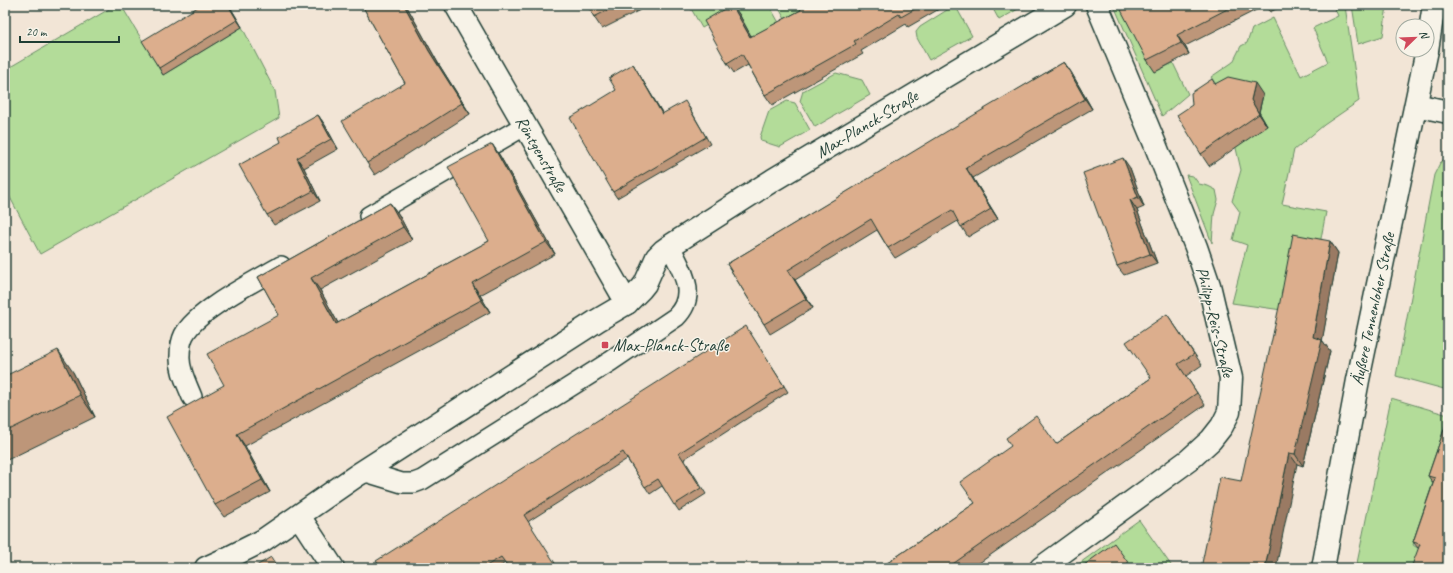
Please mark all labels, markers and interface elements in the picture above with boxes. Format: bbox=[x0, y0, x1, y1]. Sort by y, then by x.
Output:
scale bar bbox=[20, 18, 119, 44]
north arrow bbox=[1395, 18, 1435, 58]
text: 20 m bbox=[26, 24, 48, 40]
text: N bbox=[1416, 28, 1433, 42]
street label: Max-Planck-Straße bbox=[812, 85, 923, 163]
street label: Röntgenstraße bbox=[511, 112, 572, 197]
street label: Äußere Tennenloher Straße bbox=[1347, 229, 1400, 387]
street label: Philipp-Reis-Straße bbox=[1191, 265, 1239, 381]
place label: Max-Planck-Straße bbox=[613, 335, 730, 356]
marker: Max-Planck-Straße bbox=[600, 340, 610, 350]

